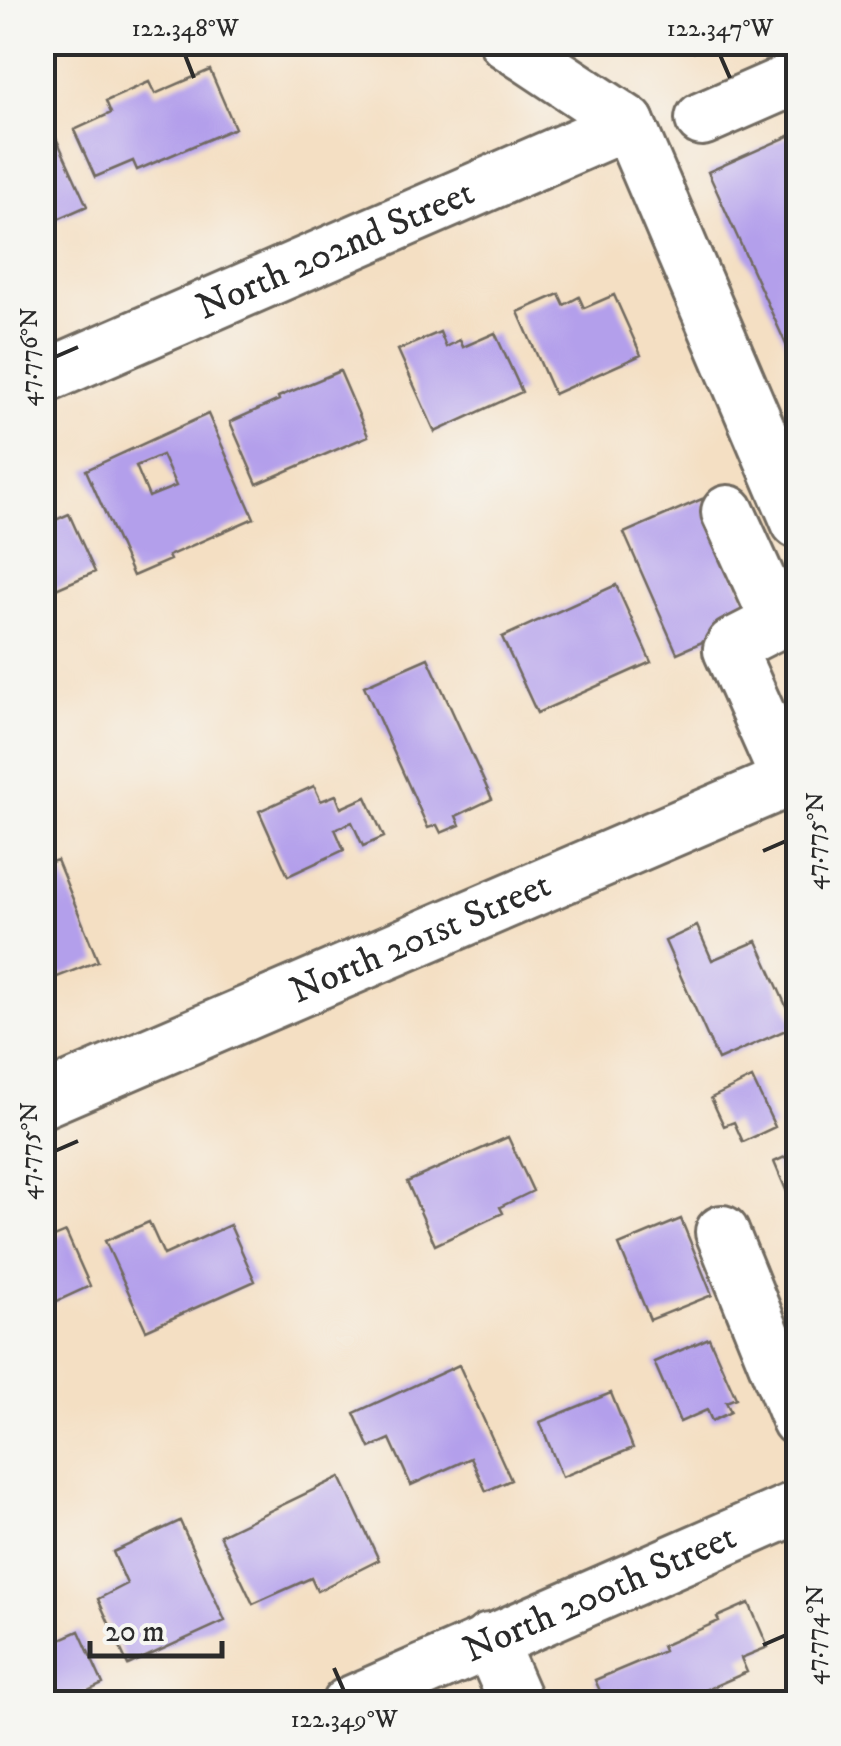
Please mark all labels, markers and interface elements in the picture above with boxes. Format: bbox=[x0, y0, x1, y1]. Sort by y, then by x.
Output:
text: 122.348°W bbox=[131, 13, 240, 44]
text: 122.347°W bbox=[667, 13, 775, 44]
street label: North 202nd Street bbox=[189, 169, 482, 332]
text: 47.776°N bbox=[14, 308, 45, 406]
text: 47.775°N bbox=[800, 792, 831, 890]
street label: North 201st Street bbox=[283, 861, 558, 1015]
text: 47.775°N bbox=[14, 1102, 45, 1200]
street label: North 200th Street bbox=[456, 1513, 744, 1674]
text: 47.774°N bbox=[800, 1585, 831, 1685]
scale bar bbox=[90, 1596, 222, 1658]
text: 20 m bbox=[105, 1614, 165, 1651]
text: 122.349°W bbox=[290, 1704, 399, 1735]

